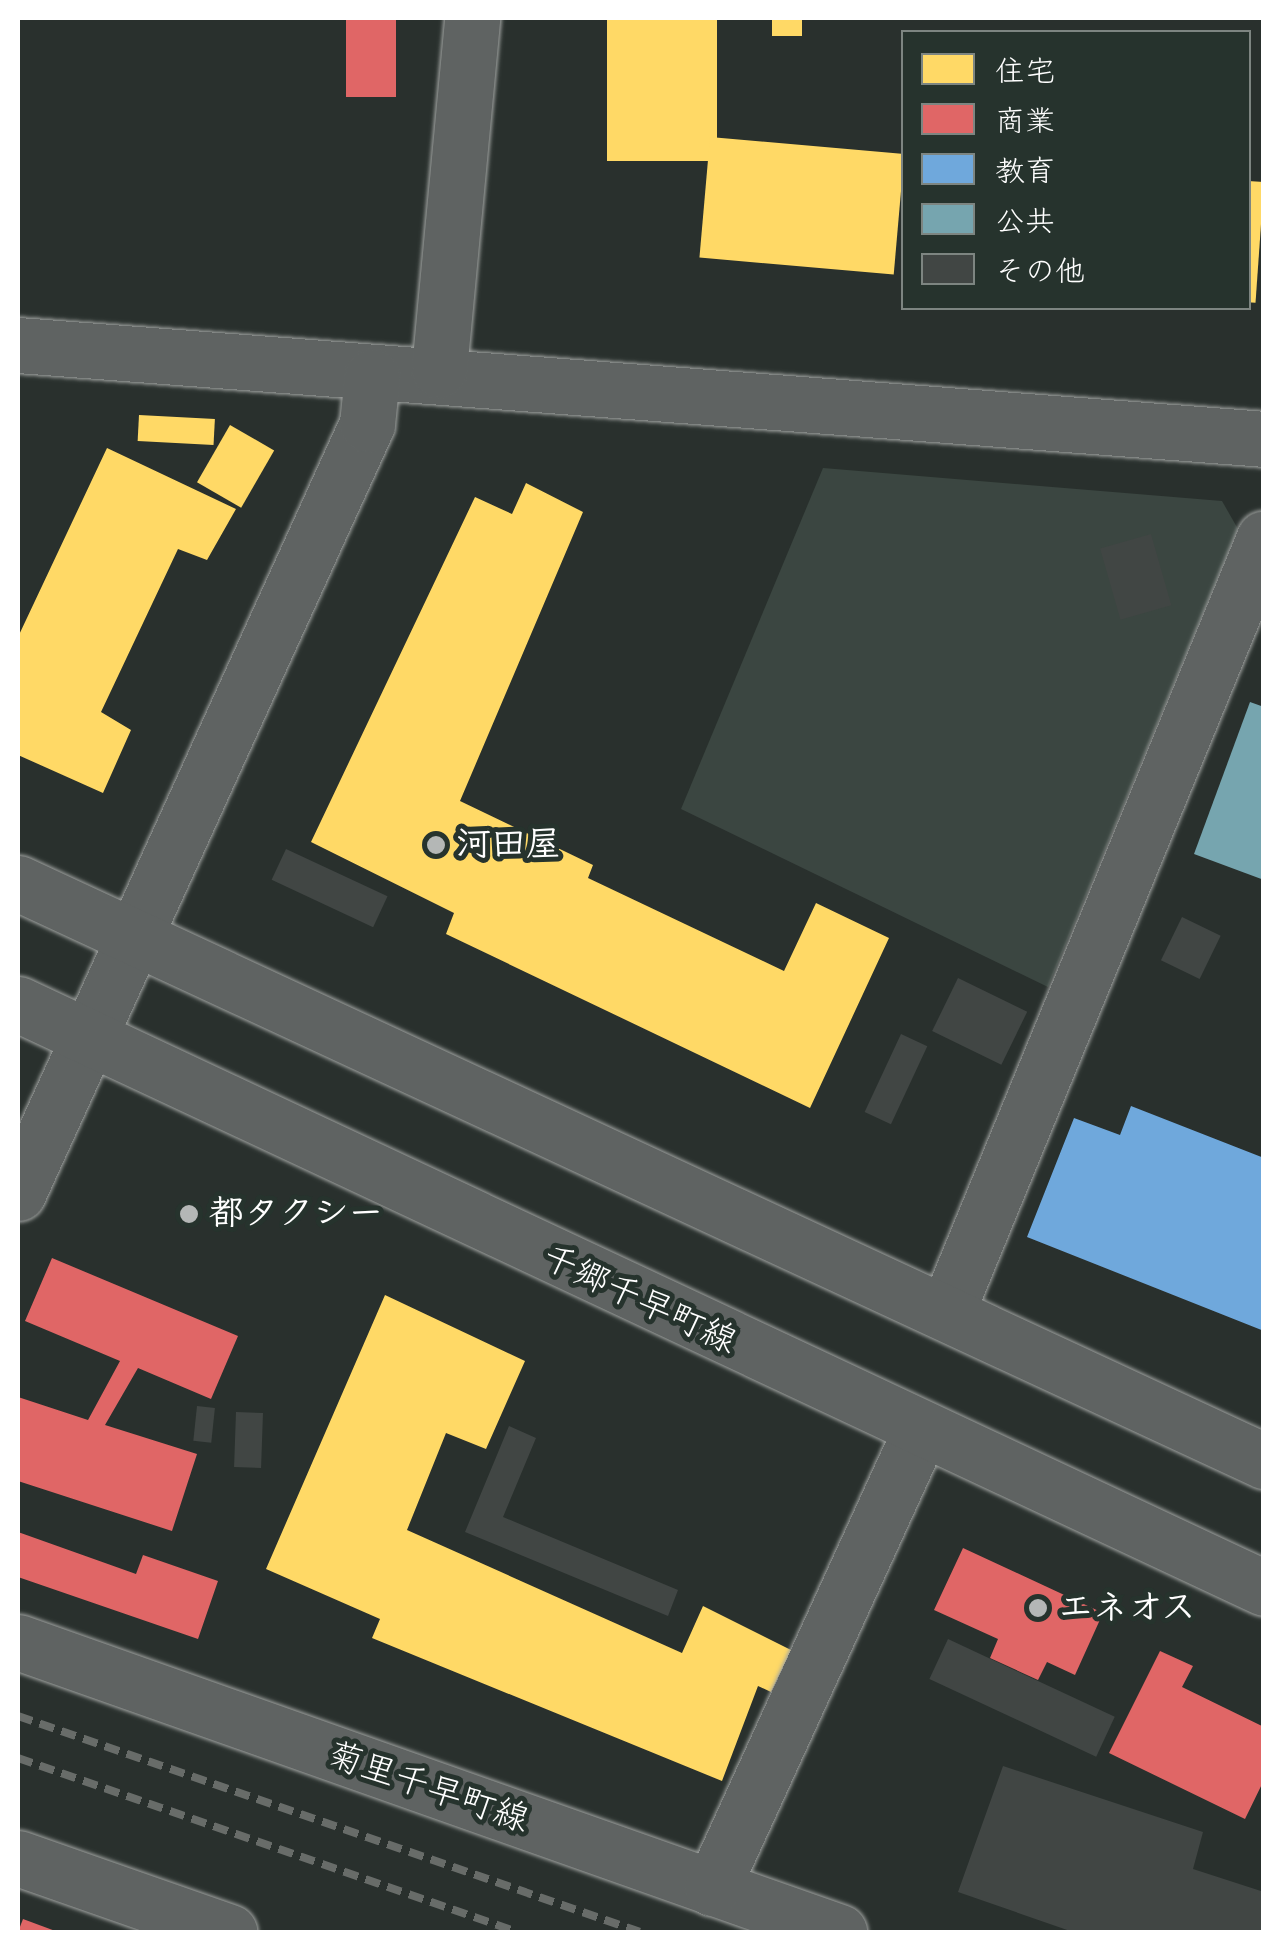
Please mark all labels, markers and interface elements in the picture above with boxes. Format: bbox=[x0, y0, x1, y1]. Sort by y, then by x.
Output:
legend bbox=[901, 30, 1251, 310]
text: 住宅 bbox=[995, 53, 1055, 92]
text: 商業 bbox=[995, 103, 1055, 142]
text: 教育 bbox=[995, 153, 1055, 192]
text: 公共 bbox=[995, 203, 1055, 242]
text: その他 bbox=[995, 253, 1085, 292]
place label: 河田屋 bbox=[456, 824, 561, 866]
marker: 河田屋 bbox=[425, 834, 447, 856]
place label: 都タクシー bbox=[209, 1193, 384, 1235]
marker: 都タクシー bbox=[178, 1203, 200, 1225]
street label: 千郷千早町線 bbox=[535, 1237, 743, 1363]
place label: エネオス bbox=[1058, 1587, 1198, 1629]
marker: エネオス bbox=[1027, 1597, 1049, 1619]
street label: 菊里千早町線 bbox=[322, 1734, 534, 1842]

